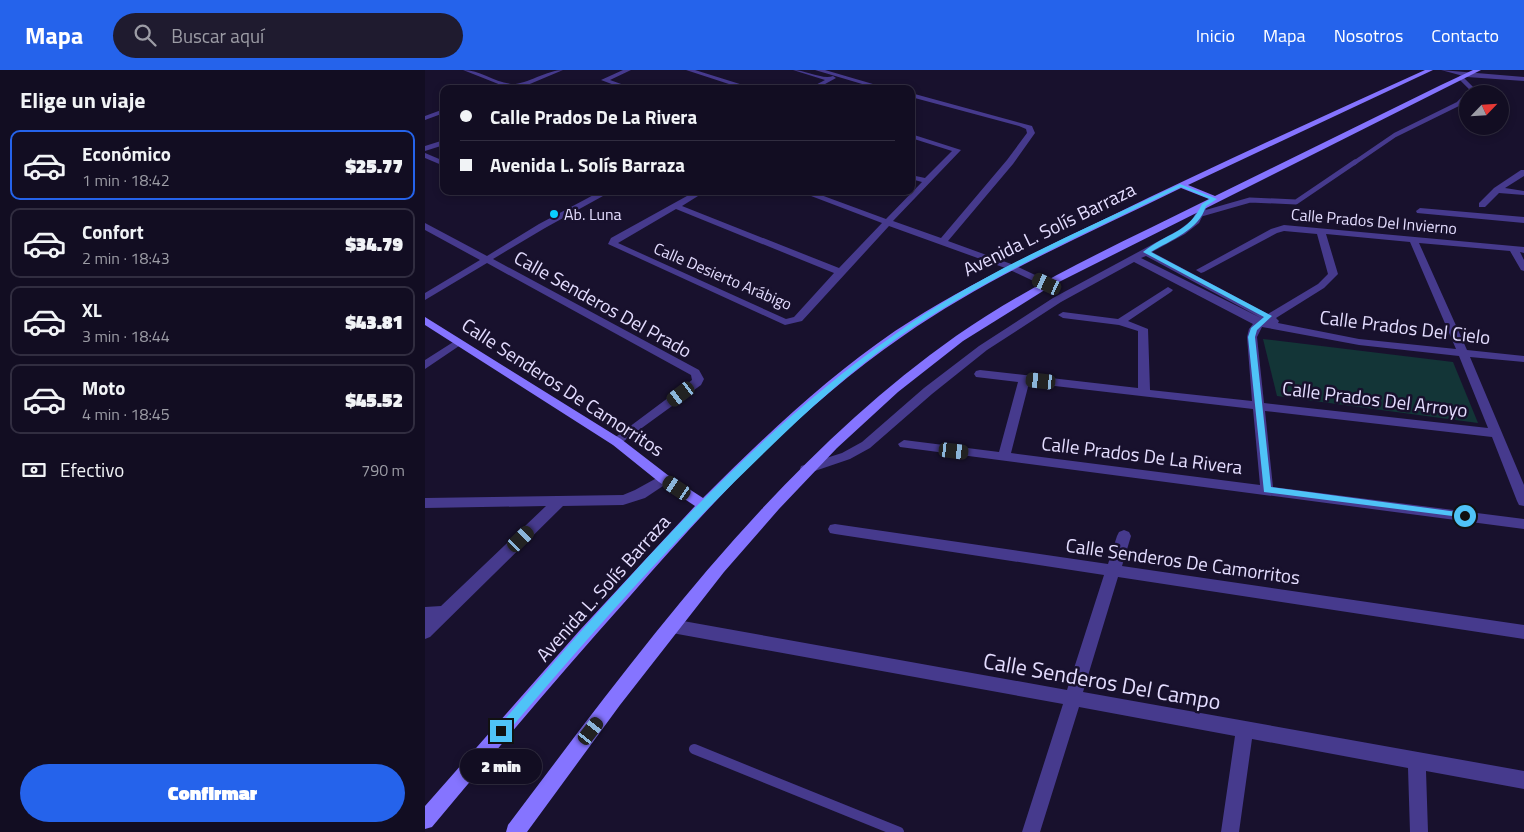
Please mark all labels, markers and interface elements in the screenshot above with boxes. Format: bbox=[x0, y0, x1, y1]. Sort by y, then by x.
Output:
search box bbox=[113, 13, 463, 58]
text: Mapa bbox=[25, 17, 83, 53]
icon: search bbox=[131, 21, 159, 49]
text: Buscar aquí bbox=[171, 21, 264, 50]
text: Inicio bbox=[1196, 22, 1235, 49]
text: Mapa bbox=[1263, 22, 1306, 49]
text: Nosotros bbox=[1334, 22, 1403, 49]
text: Contacto bbox=[1431, 22, 1499, 49]
text: Elige un viaje bbox=[20, 83, 146, 117]
north arrow bbox=[1459, 85, 1509, 135]
map controls bbox=[1459, 85, 1509, 135]
text: Calle Prados De La Rivera bbox=[490, 102, 697, 131]
text: Económico bbox=[82, 139, 171, 168]
icon: car bbox=[22, 143, 67, 188]
text: Avenida L. Solís Barraza bbox=[490, 150, 685, 179]
text: $25.77 bbox=[345, 151, 403, 180]
text: 1 min · 18:42 bbox=[82, 168, 170, 192]
street label: Avenida L. Solís Barraza bbox=[957, 174, 1140, 283]
place label: Ab. Luna bbox=[564, 202, 622, 226]
street label: Calle Prados Del Invierno bbox=[1290, 202, 1458, 240]
marker: Ab. Luna bbox=[548, 208, 560, 220]
text: Confort bbox=[82, 217, 144, 246]
icon: car bbox=[22, 221, 67, 266]
text: $34.79 bbox=[345, 229, 403, 258]
street label: Calle Desierto Arábigo bbox=[650, 236, 796, 316]
street label: Calle Senderos Del Prado bbox=[509, 243, 697, 365]
text: 2 min · 18:43 bbox=[82, 246, 170, 270]
car bbox=[1030, 271, 1063, 297]
text: XL bbox=[82, 295, 102, 324]
icon: car bbox=[22, 299, 67, 344]
street label: Calle Prados Del Cielo bbox=[1318, 302, 1492, 351]
text: $43.81 bbox=[345, 307, 403, 336]
street label: Calle Senderos De Camorritos bbox=[456, 310, 670, 463]
text: 3 min · 18:44 bbox=[82, 324, 170, 348]
car bbox=[1025, 372, 1056, 390]
text: Moto bbox=[82, 373, 125, 402]
street label: Calle Prados Del Arroyo bbox=[1281, 373, 1469, 424]
icon: car bbox=[22, 377, 67, 422]
car bbox=[664, 379, 697, 409]
text: $45.52 bbox=[345, 385, 403, 414]
text: 4 min · 18:45 bbox=[82, 402, 170, 426]
street label: Calle Prados De La Rivera bbox=[1040, 428, 1245, 481]
car bbox=[938, 442, 969, 460]
text: Efectivo bbox=[60, 455, 124, 484]
icon: cash bbox=[20, 456, 48, 484]
text: 790 m bbox=[361, 458, 405, 482]
car bbox=[660, 473, 693, 503]
route start bbox=[1454, 505, 1476, 527]
street label: Avenida L. Solís Barraza bbox=[529, 507, 677, 668]
car bbox=[504, 523, 537, 555]
street label: Calle Senderos De Camorritos bbox=[1064, 530, 1302, 591]
street label: Calle Senderos Del Campo bbox=[981, 643, 1223, 719]
car bbox=[575, 715, 606, 747]
route end bbox=[490, 720, 512, 742]
callout: 2 min bbox=[460, 748, 542, 784]
text: 2 min bbox=[481, 754, 521, 778]
button: Confirmar bbox=[20, 764, 405, 822]

